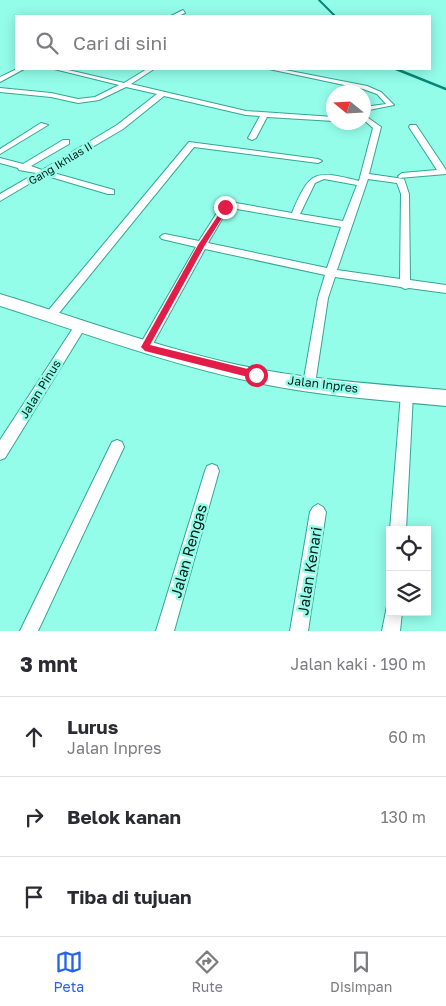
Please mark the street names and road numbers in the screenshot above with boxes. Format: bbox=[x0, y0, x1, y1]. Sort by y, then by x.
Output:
street label: Gang Ikhlas II bbox=[26, 139, 94, 187]
street label: Jalan Pinus bbox=[16, 357, 64, 421]
street label: Jalan Inpres bbox=[287, 372, 359, 396]
street label: Jalan Rengas bbox=[166, 502, 210, 600]
street label: Jalan Kenari bbox=[293, 525, 325, 617]

